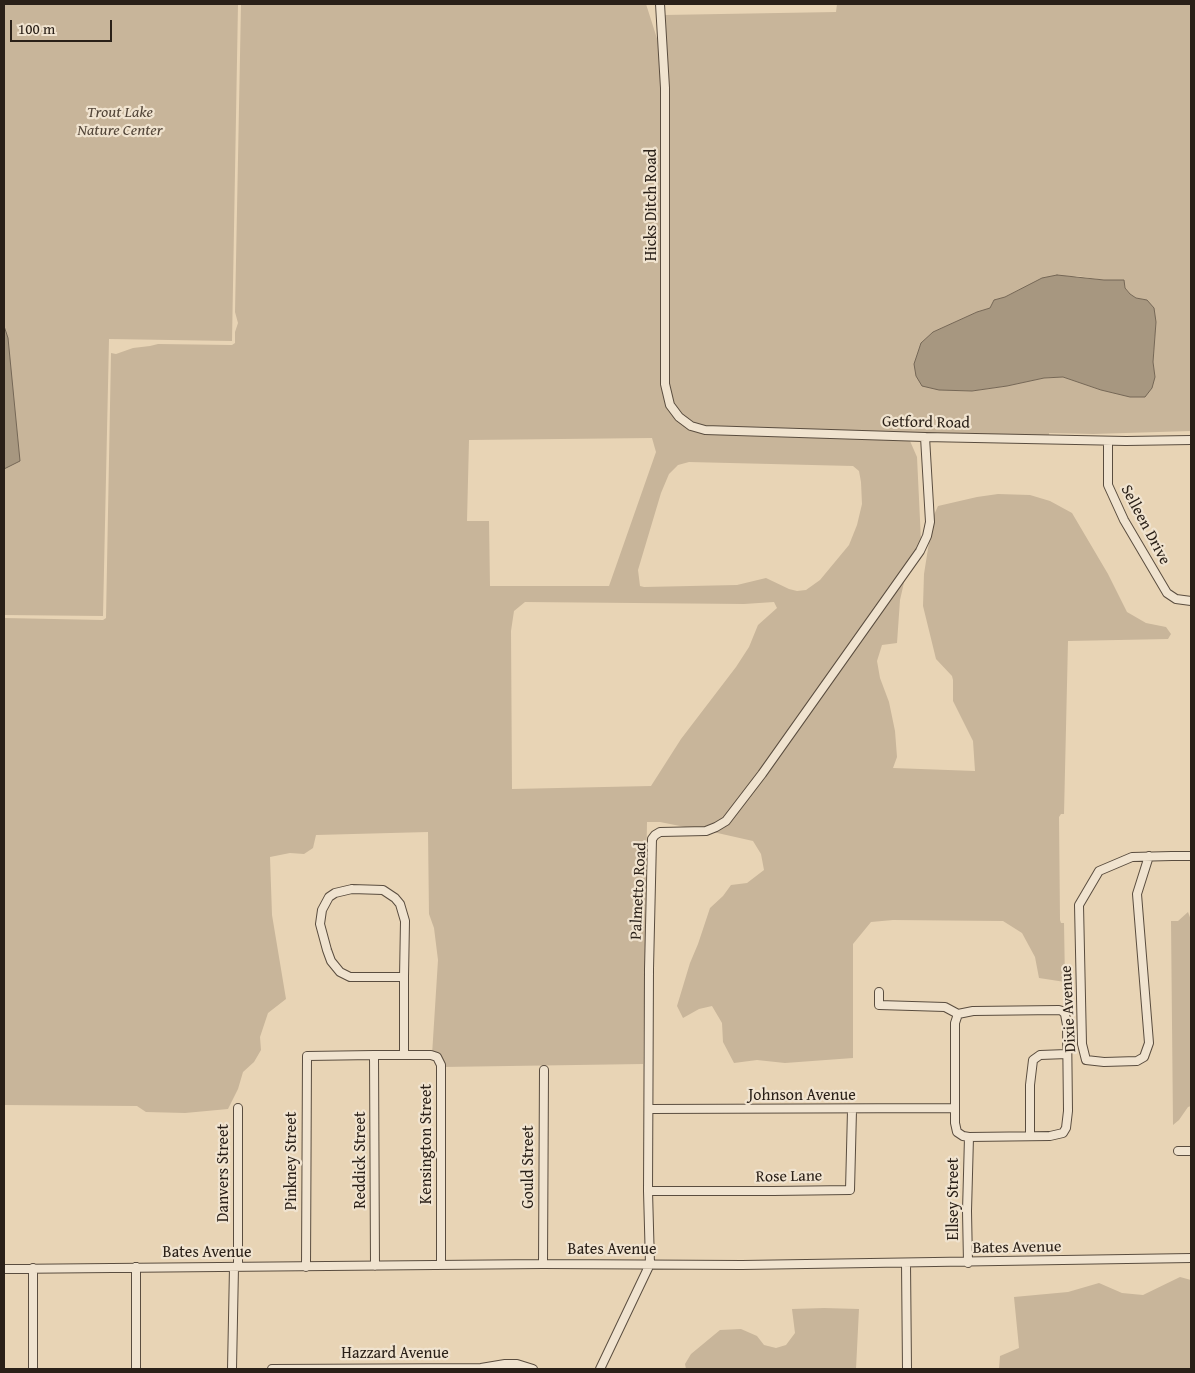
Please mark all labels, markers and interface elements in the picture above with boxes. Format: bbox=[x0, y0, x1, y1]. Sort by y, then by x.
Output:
scale bar bbox=[12, 10, 115, 42]
text: 100 m bbox=[18, 18, 55, 39]
park label: Trout Lake Nature Center bbox=[77, 103, 163, 141]
street label: Hicks Ditch Road bbox=[642, 149, 662, 261]
street label: Getford Road bbox=[882, 413, 970, 433]
street label: Selleen Drive bbox=[1116, 482, 1174, 568]
street label: Palmetto Road bbox=[627, 842, 651, 940]
street label: Dixie Avenue bbox=[1057, 965, 1081, 1053]
street label: Kensington Street bbox=[417, 1084, 437, 1204]
street label: Johnson Avenue bbox=[748, 1086, 856, 1106]
street label: Reddick Street bbox=[351, 1111, 371, 1209]
street label: Pinkney Street bbox=[282, 1112, 302, 1210]
street label: Danvers Street bbox=[214, 1124, 234, 1222]
street label: Gould Street bbox=[519, 1125, 539, 1209]
street label: Ellsey Street bbox=[944, 1158, 964, 1240]
street label: Rose Lane bbox=[756, 1167, 822, 1187]
street label: Bates Avenue bbox=[972, 1238, 1062, 1258]
street label: Bates Avenue bbox=[568, 1240, 656, 1260]
street label: Bates Avenue bbox=[163, 1243, 251, 1263]
street label: Hazzard Avenue bbox=[341, 1344, 449, 1364]

